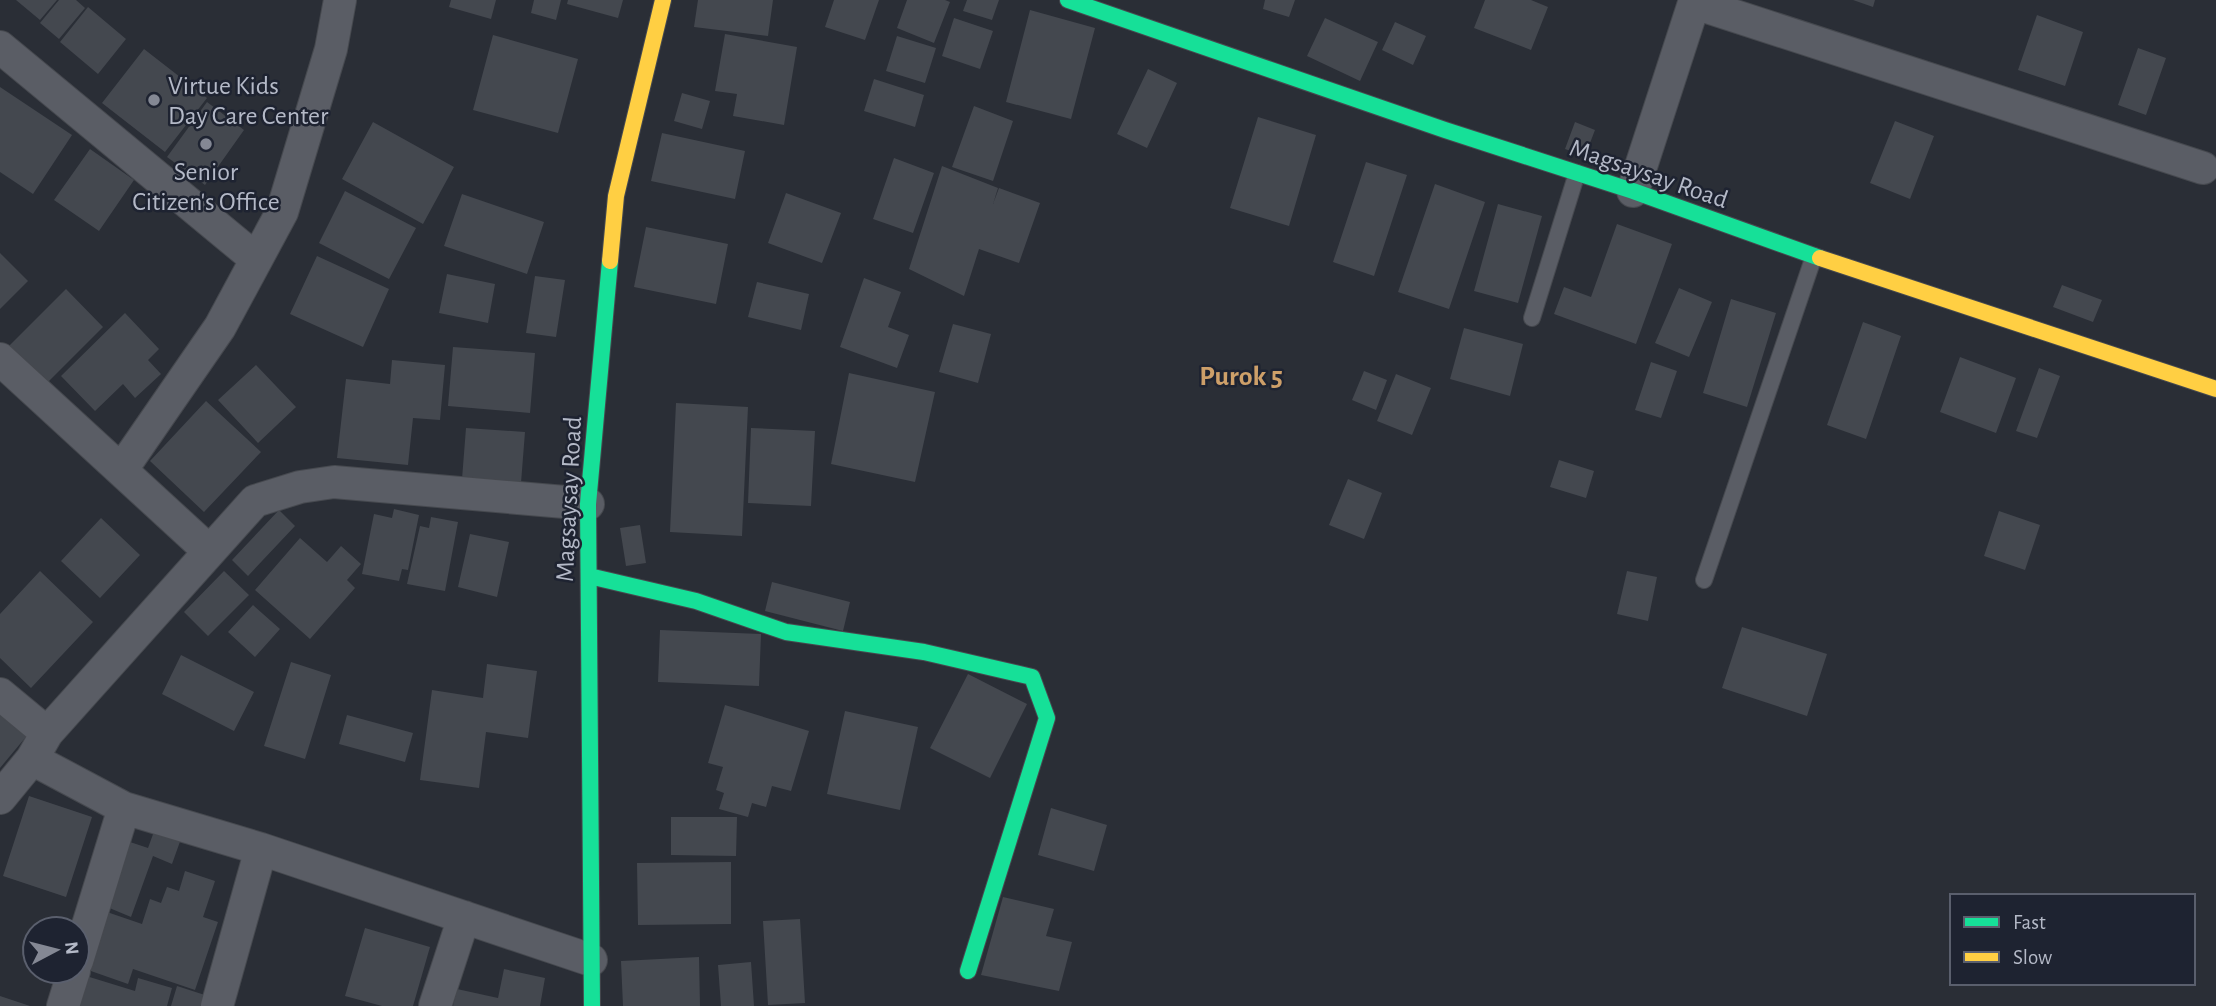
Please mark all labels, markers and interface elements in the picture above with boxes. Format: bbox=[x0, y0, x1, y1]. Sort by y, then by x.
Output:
place label: Virtue Kids Day Care Center bbox=[168, 73, 329, 129]
marker: Virtue Kids Day Care Center bbox=[146, 92, 162, 108]
street label: Magsaysay Road bbox=[1566, 135, 1731, 213]
marker: Senior Citizen's Office bbox=[198, 136, 214, 152]
place label: Senior Citizen's Office bbox=[132, 159, 280, 215]
district label: Purok 5 bbox=[1199, 363, 1283, 391]
street label: Magsaysay Road bbox=[552, 416, 586, 582]
legend bbox=[1950, 894, 2195, 985]
text: Fast bbox=[2013, 912, 2046, 933]
north arrow bbox=[21, 915, 91, 985]
text: N bbox=[61, 940, 82, 956]
text: Slow bbox=[2013, 947, 2052, 968]

